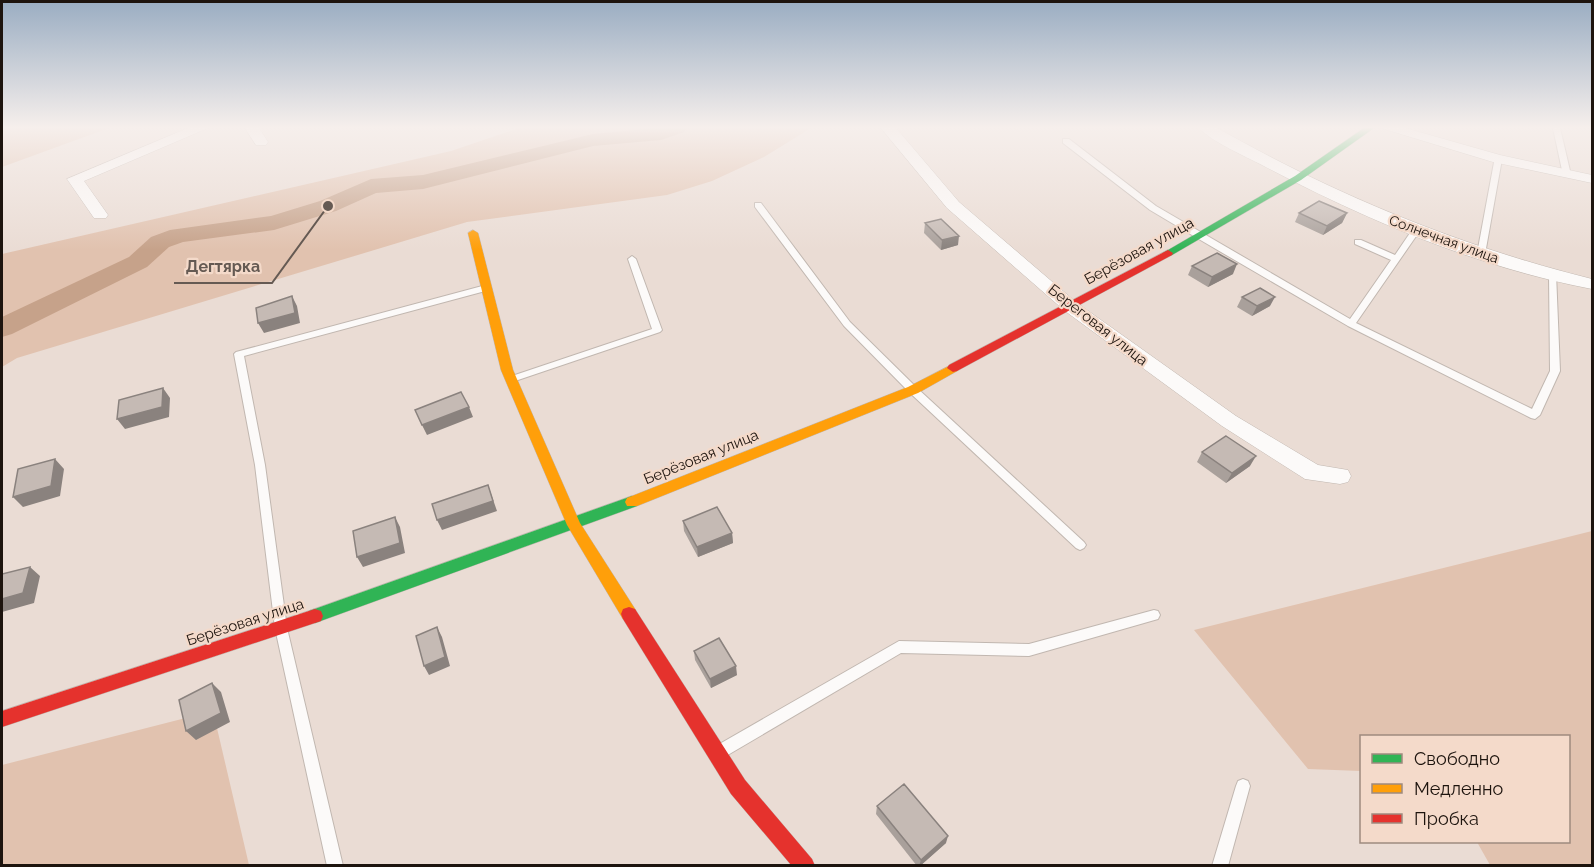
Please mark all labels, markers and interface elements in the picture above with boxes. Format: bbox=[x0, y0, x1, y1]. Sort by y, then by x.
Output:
street label: Солнечная улица bbox=[1387, 212, 1501, 266]
street label: Берёзовая улица bbox=[1081, 213, 1197, 289]
callout: Дегтярка bbox=[174, 249, 272, 283]
text: Дегтярка bbox=[186, 257, 260, 276]
street label: Береговая улица bbox=[1045, 281, 1151, 369]
street label: Берёзовая улица bbox=[641, 426, 761, 488]
street label: Берёзовая улица bbox=[184, 595, 306, 649]
legend bbox=[1360, 735, 1570, 843]
text: Свободно bbox=[1414, 748, 1500, 769]
text: Медленно bbox=[1414, 778, 1503, 799]
text: Пробка bbox=[1414, 808, 1479, 829]

